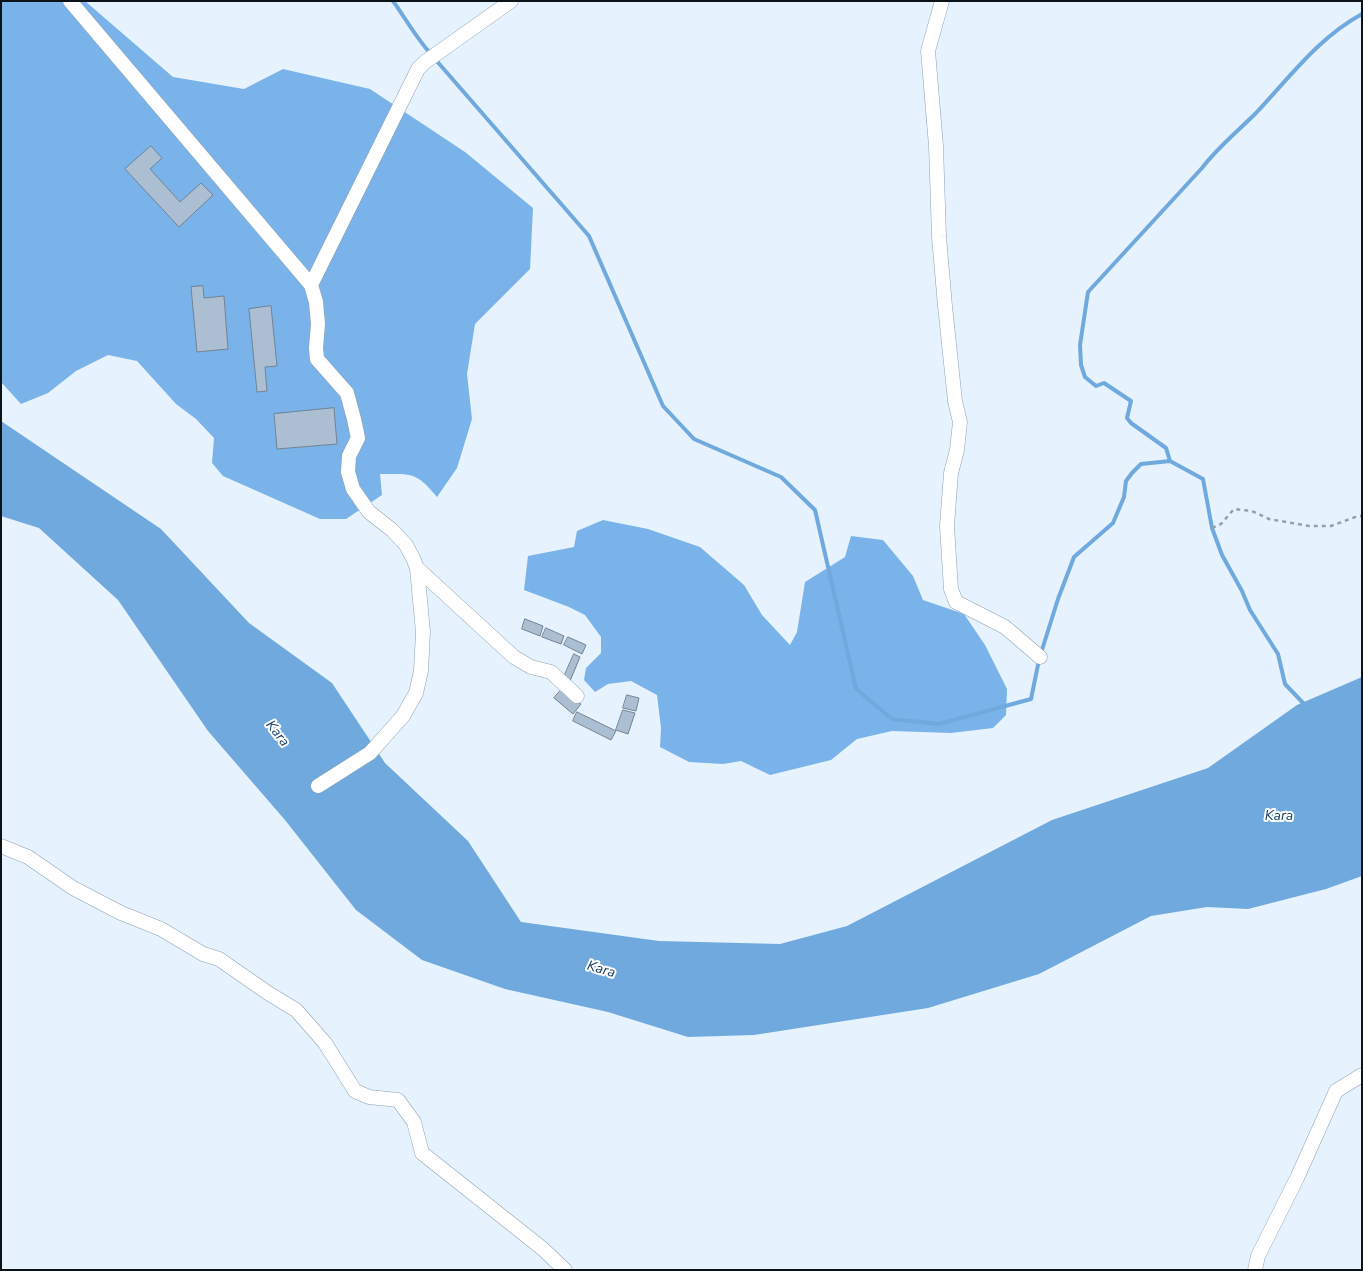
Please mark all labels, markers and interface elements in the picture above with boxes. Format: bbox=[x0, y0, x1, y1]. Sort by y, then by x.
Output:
water label: Kara bbox=[262, 718, 292, 750]
water label: Kara bbox=[1265, 809, 1293, 825]
water label: Kara bbox=[585, 958, 617, 982]

